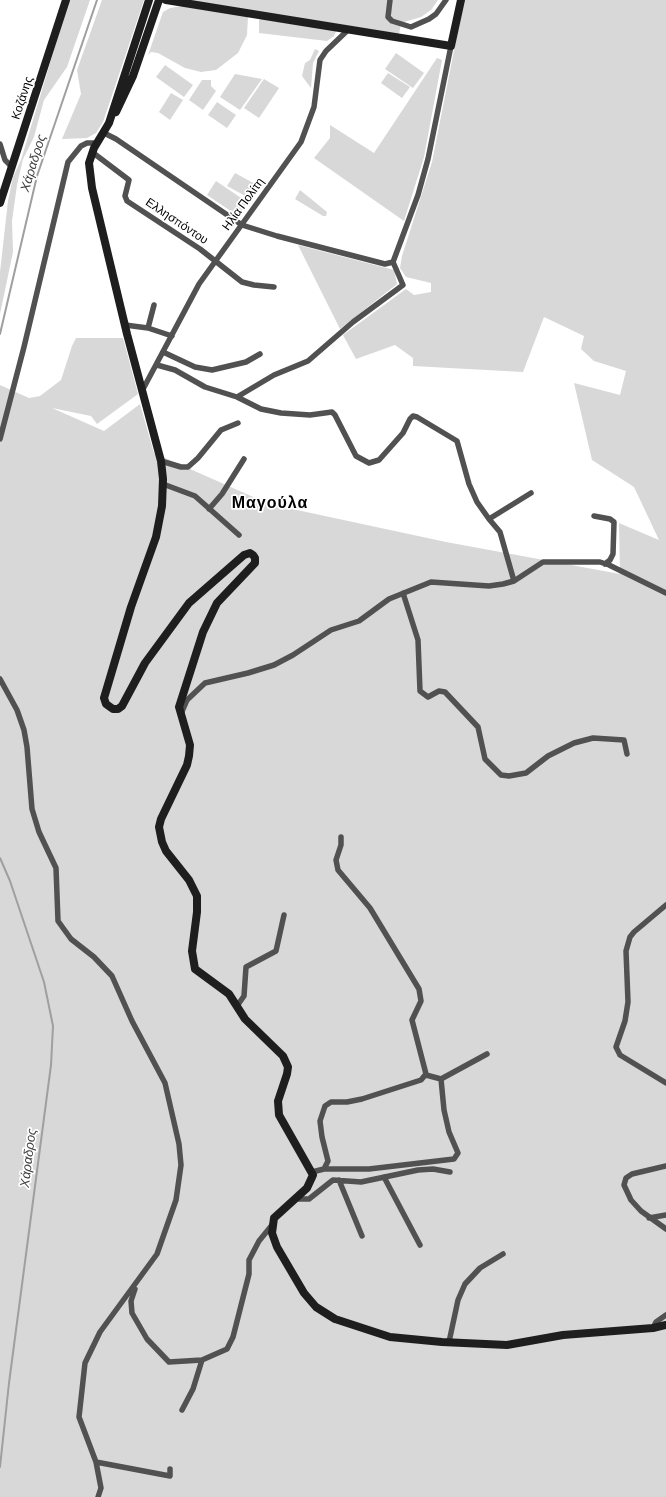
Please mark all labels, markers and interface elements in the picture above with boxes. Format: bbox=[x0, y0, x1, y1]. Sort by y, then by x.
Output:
street label: Κοζάνης bbox=[8, 75, 36, 121]
water label: Χάραδρος bbox=[17, 132, 49, 194]
street label: Ηλία Πολίτη bbox=[219, 175, 267, 233]
street label: Ελλησπόντου bbox=[143, 195, 211, 247]
district label: Μαγούλα bbox=[232, 493, 308, 513]
water label: Χάραδρος bbox=[17, 1128, 39, 1188]

